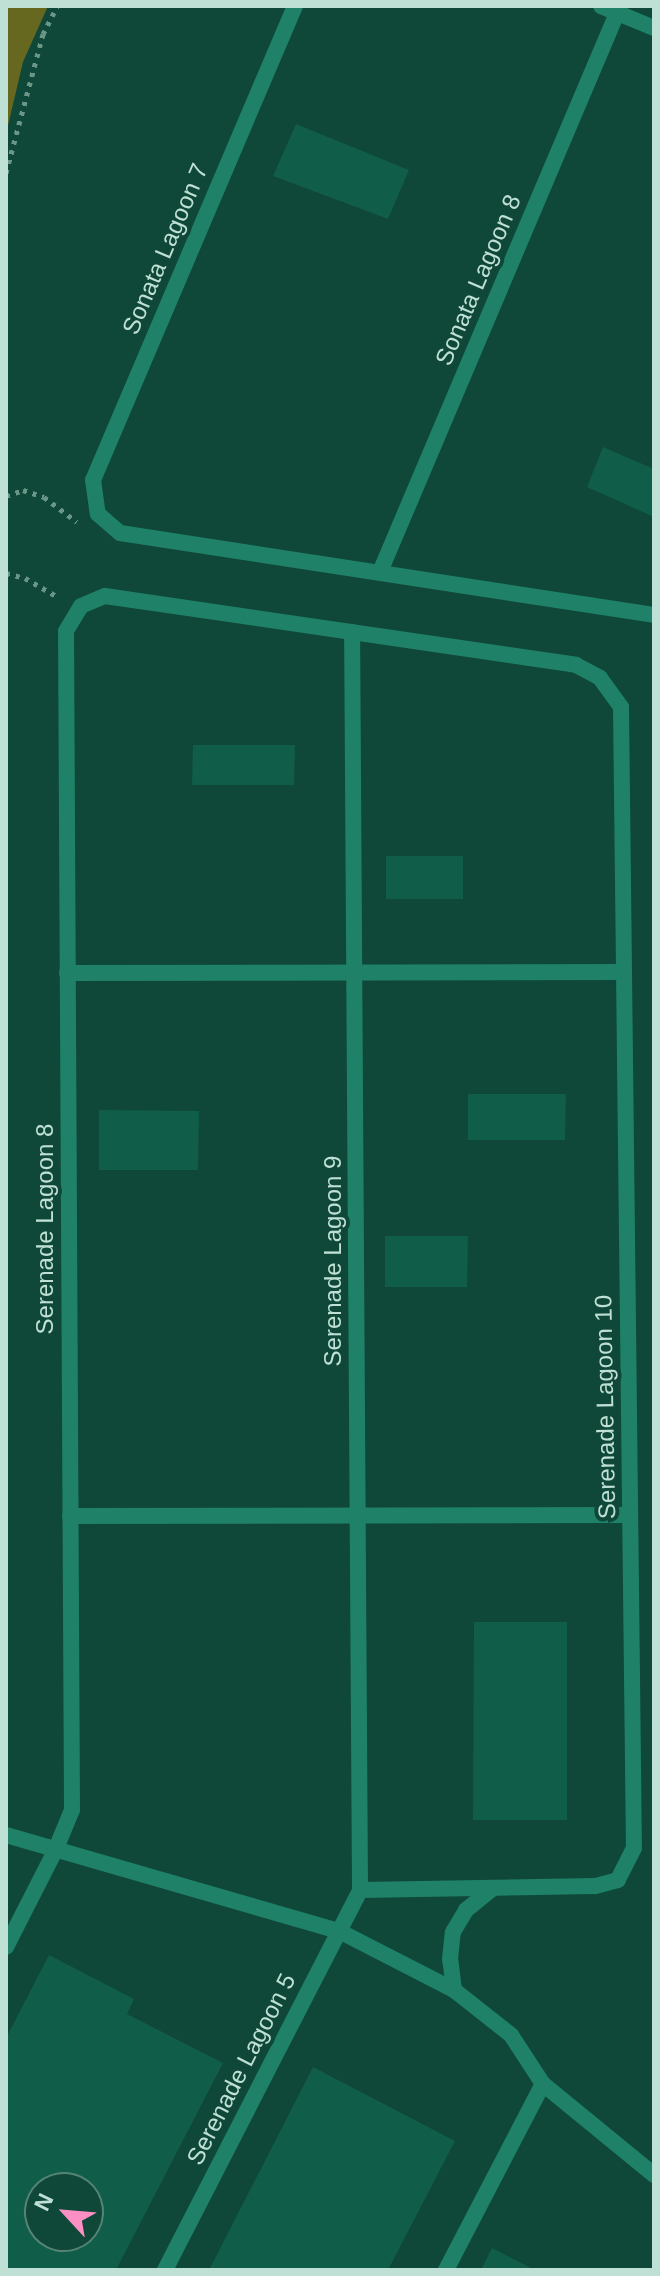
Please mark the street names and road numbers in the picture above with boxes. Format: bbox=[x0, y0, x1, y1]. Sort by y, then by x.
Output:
street label: Sonata Lagoon 7 bbox=[116, 159, 214, 339]
street label: Sonata Lagoon 8 bbox=[429, 190, 527, 370]
street label: Serenade Lagoon 8 bbox=[31, 1124, 59, 1334]
street label: Serenade Lagoon 9 bbox=[319, 1156, 347, 1366]
street label: Serenade Lagoon 10 bbox=[589, 1295, 621, 1519]
street label: Serenade Lagoon 5 bbox=[180, 1969, 302, 2169]

